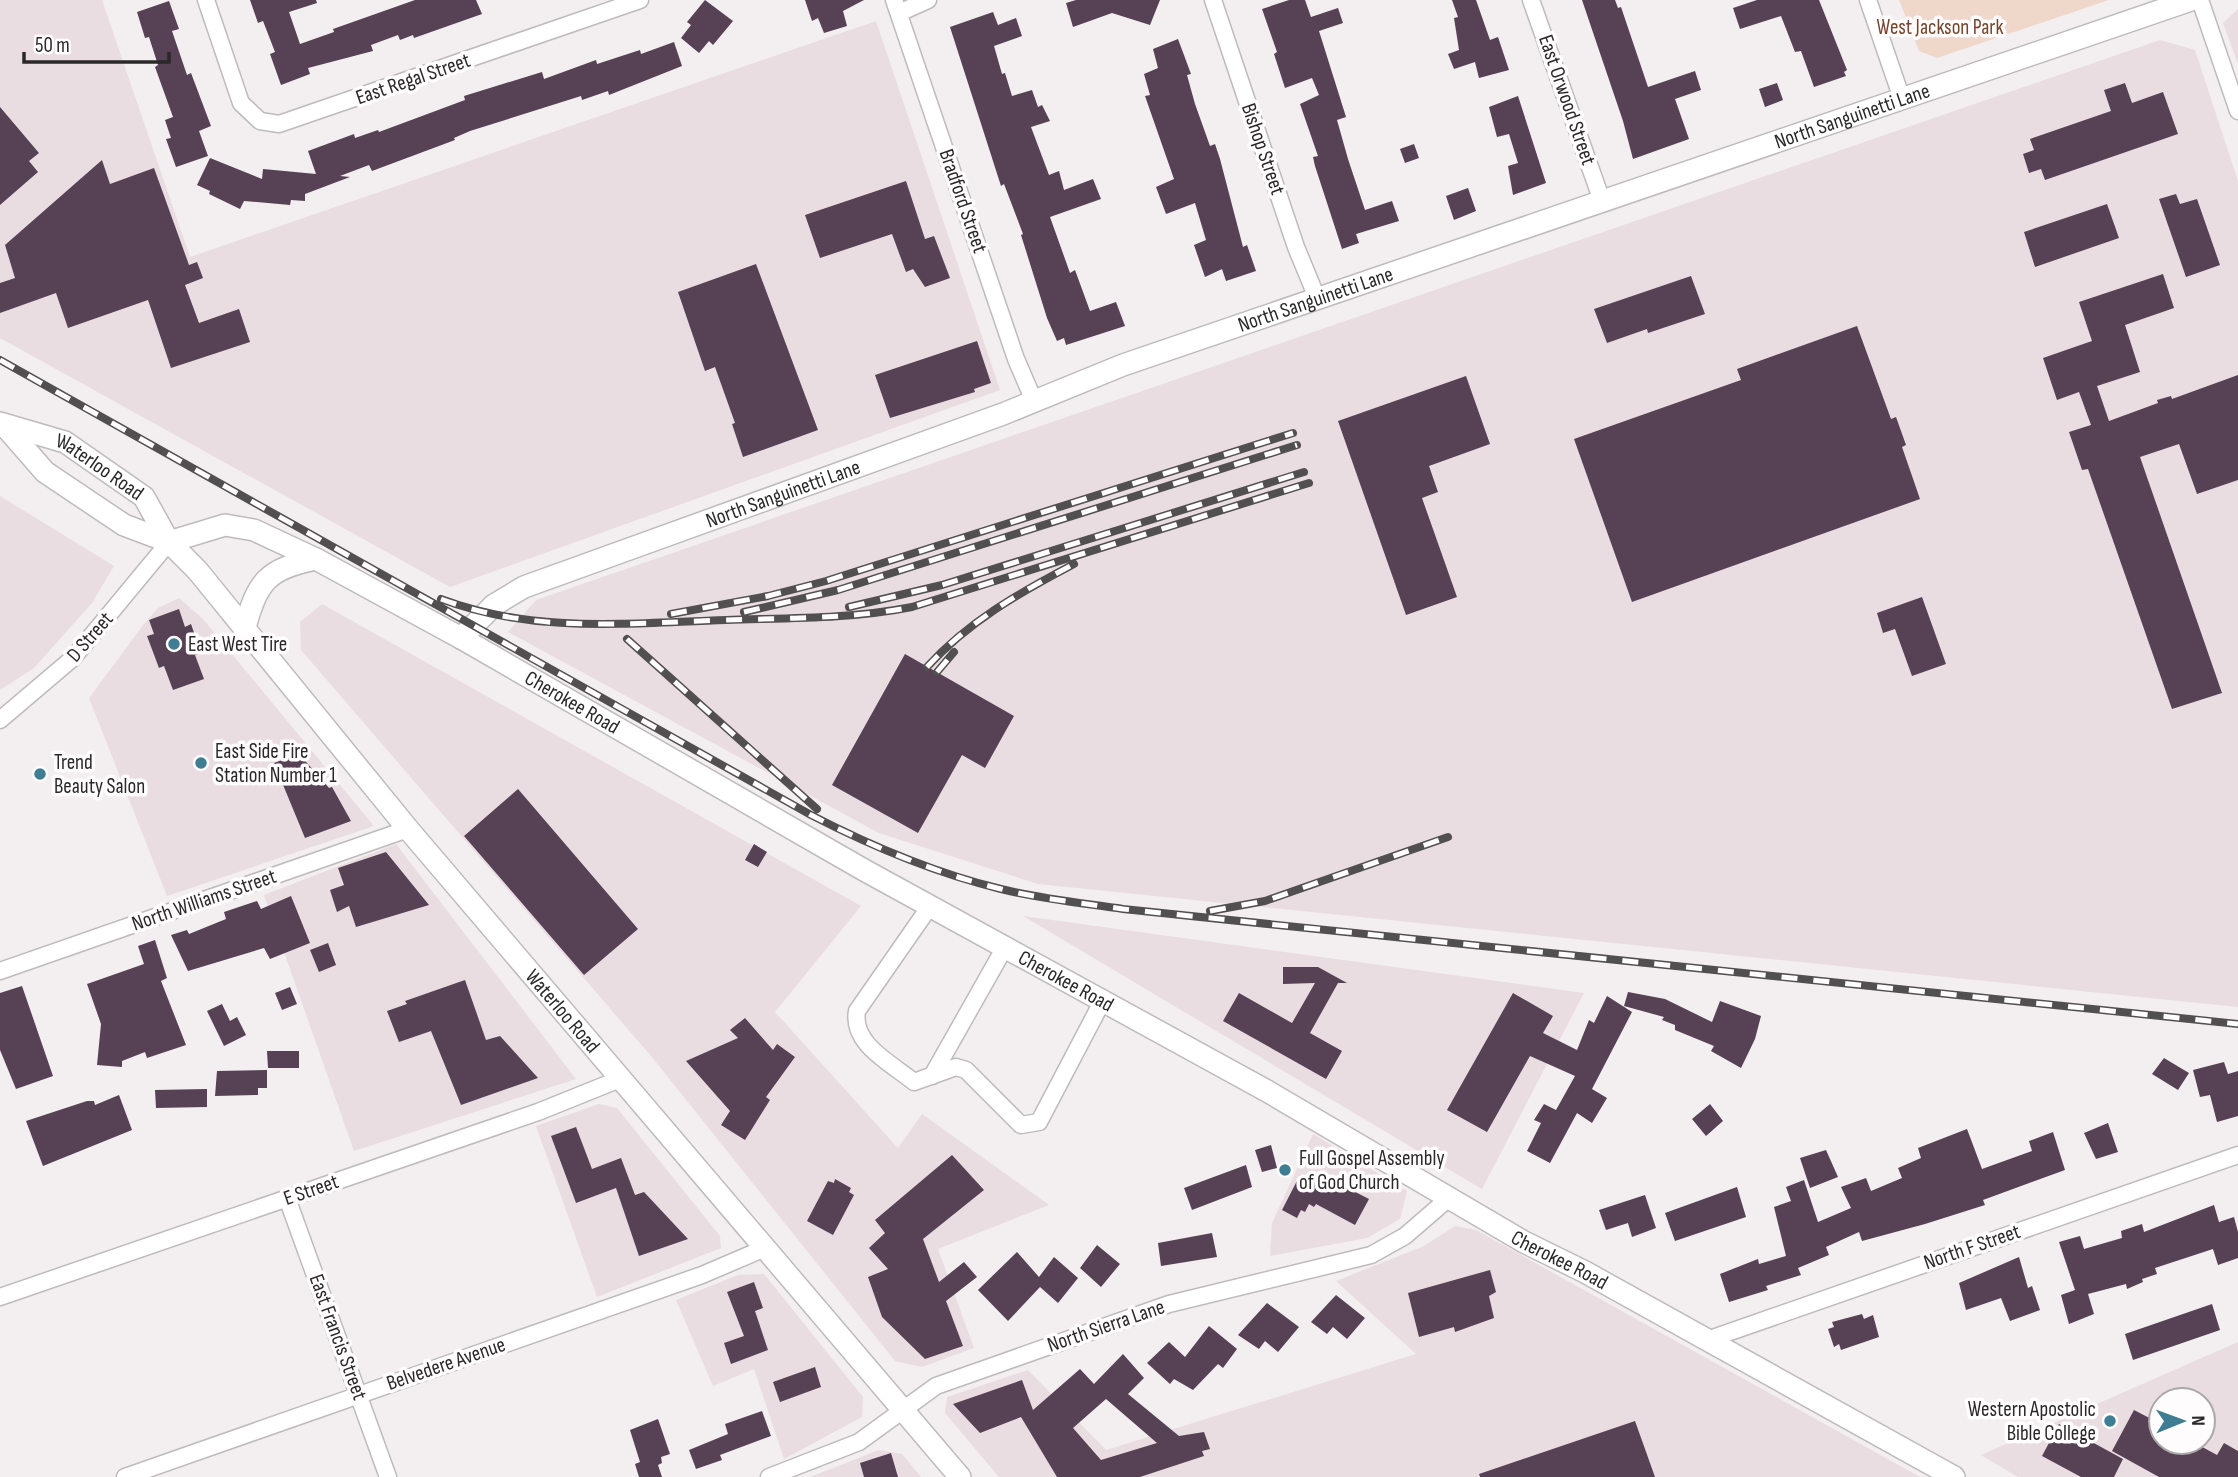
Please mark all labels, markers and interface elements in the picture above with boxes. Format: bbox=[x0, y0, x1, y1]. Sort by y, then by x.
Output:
park label: West Jackson Park bbox=[1877, 15, 2003, 40]
scale bar bbox=[24, 21, 170, 65]
street label: East Orwood Street bbox=[1533, 32, 1601, 168]
text: 50 m bbox=[35, 33, 70, 58]
street label: East Regal Street bbox=[353, 48, 473, 110]
street label: North Sanguinetti Lane bbox=[1771, 78, 1933, 154]
street label: Bishop Street bbox=[1236, 100, 1290, 198]
street label: Bradford Street bbox=[934, 146, 992, 256]
street label: North Sanguinetti Lane bbox=[1235, 261, 1396, 337]
street label: Waterloo Road bbox=[53, 428, 149, 505]
street label: North Sanguinetti Lane bbox=[702, 454, 864, 533]
street label: D Street bbox=[62, 607, 118, 667]
place label: East West Tire bbox=[188, 632, 287, 657]
marker: East West Tire bbox=[166, 636, 182, 652]
street label: Cherokee Road bbox=[521, 665, 624, 739]
place label: East Side Fire Station Number 1 bbox=[215, 739, 337, 788]
place label: Trend Beauty Salon bbox=[54, 750, 145, 799]
marker: East Side Fire Station Number 1 bbox=[193, 755, 209, 771]
marker: Trend Beauty Salon bbox=[32, 766, 48, 782]
street label: North Williams Street bbox=[129, 864, 279, 936]
street label: Cherokee Road bbox=[1014, 945, 1118, 1017]
street label: Waterloo Road bbox=[520, 964, 605, 1058]
place label: Full Gospel Assembly of God Church bbox=[1299, 1146, 1445, 1195]
marker: Full Gospel Assembly of God Church bbox=[1277, 1162, 1293, 1178]
street label: E Street bbox=[280, 1169, 342, 1211]
street label: North F Street bbox=[1920, 1219, 2024, 1275]
street label: Cherokee Road bbox=[1507, 1225, 1612, 1295]
street label: East Francis Street bbox=[304, 1271, 372, 1403]
street label: North Sierra Lane bbox=[1044, 1294, 1168, 1358]
street label: Belvedere Avenue bbox=[383, 1332, 509, 1396]
north arrow bbox=[2147, 1386, 2217, 1456]
place label: Western Apostolic Bible College bbox=[1968, 1397, 2096, 1446]
marker: Western Apostolic Bible College bbox=[2102, 1413, 2118, 1429]
text: N bbox=[2186, 1415, 2209, 1426]

